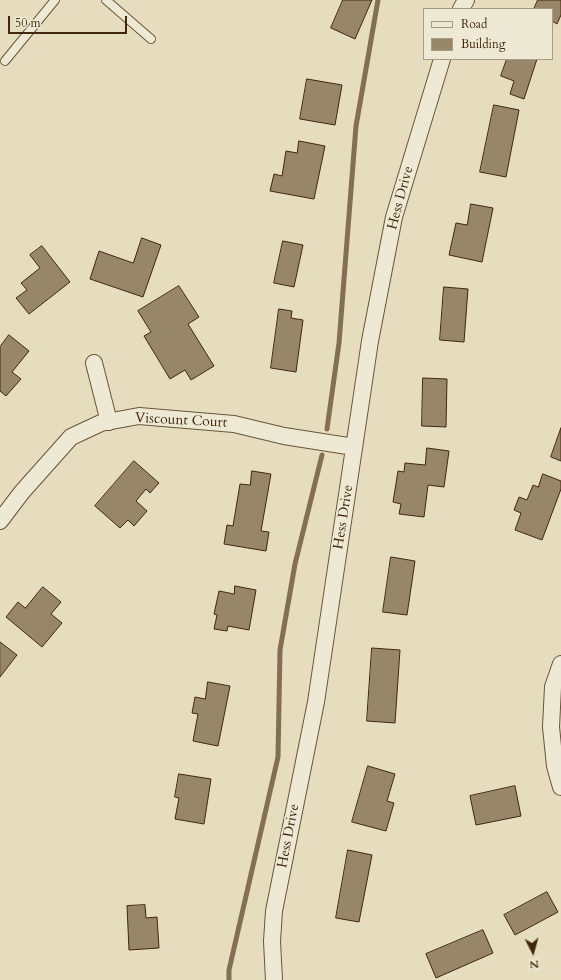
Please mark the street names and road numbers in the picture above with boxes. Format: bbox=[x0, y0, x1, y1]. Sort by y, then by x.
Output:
street label: Hess Drive bbox=[384, 164, 418, 232]
street label: Viscount Court bbox=[135, 410, 227, 432]
street label: Hess Drive bbox=[331, 484, 357, 550]
street label: Hess Drive bbox=[275, 802, 303, 870]

